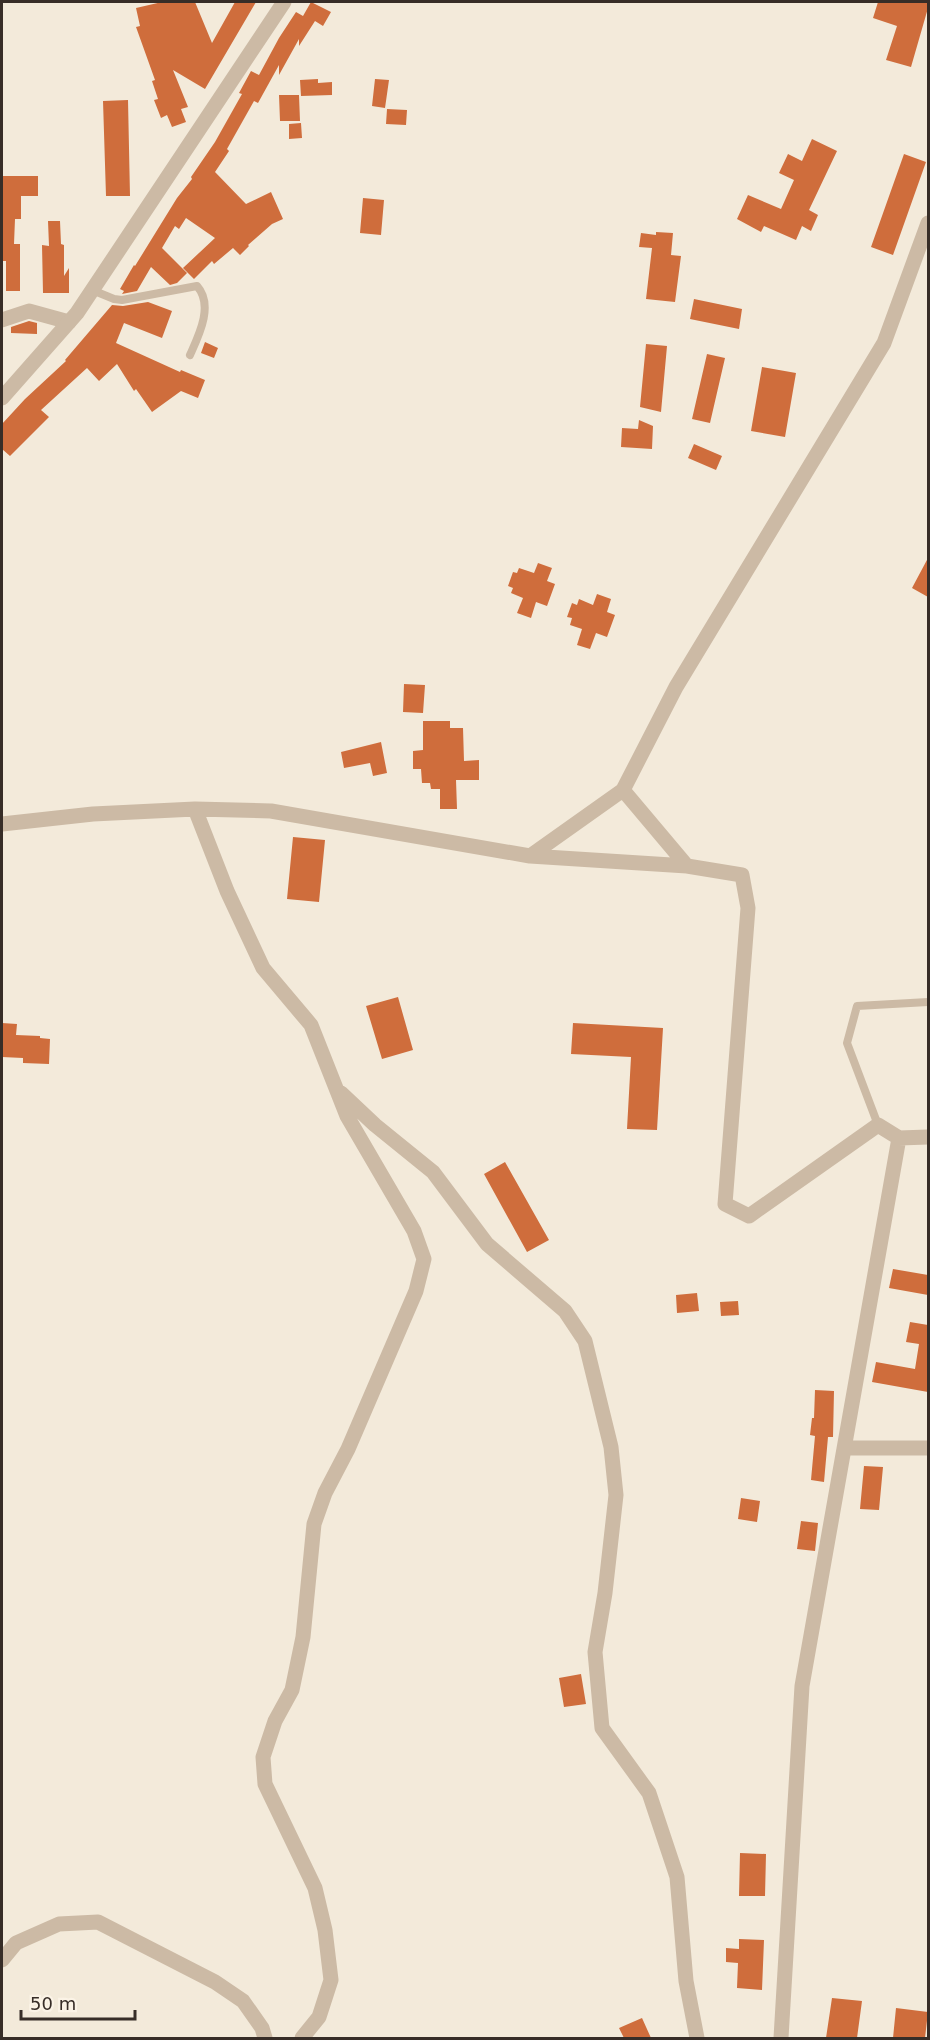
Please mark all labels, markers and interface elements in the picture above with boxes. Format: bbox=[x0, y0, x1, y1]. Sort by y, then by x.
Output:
scale bar bbox=[21, 1983, 135, 2021]
text: 50 m bbox=[30, 1993, 76, 2014]

